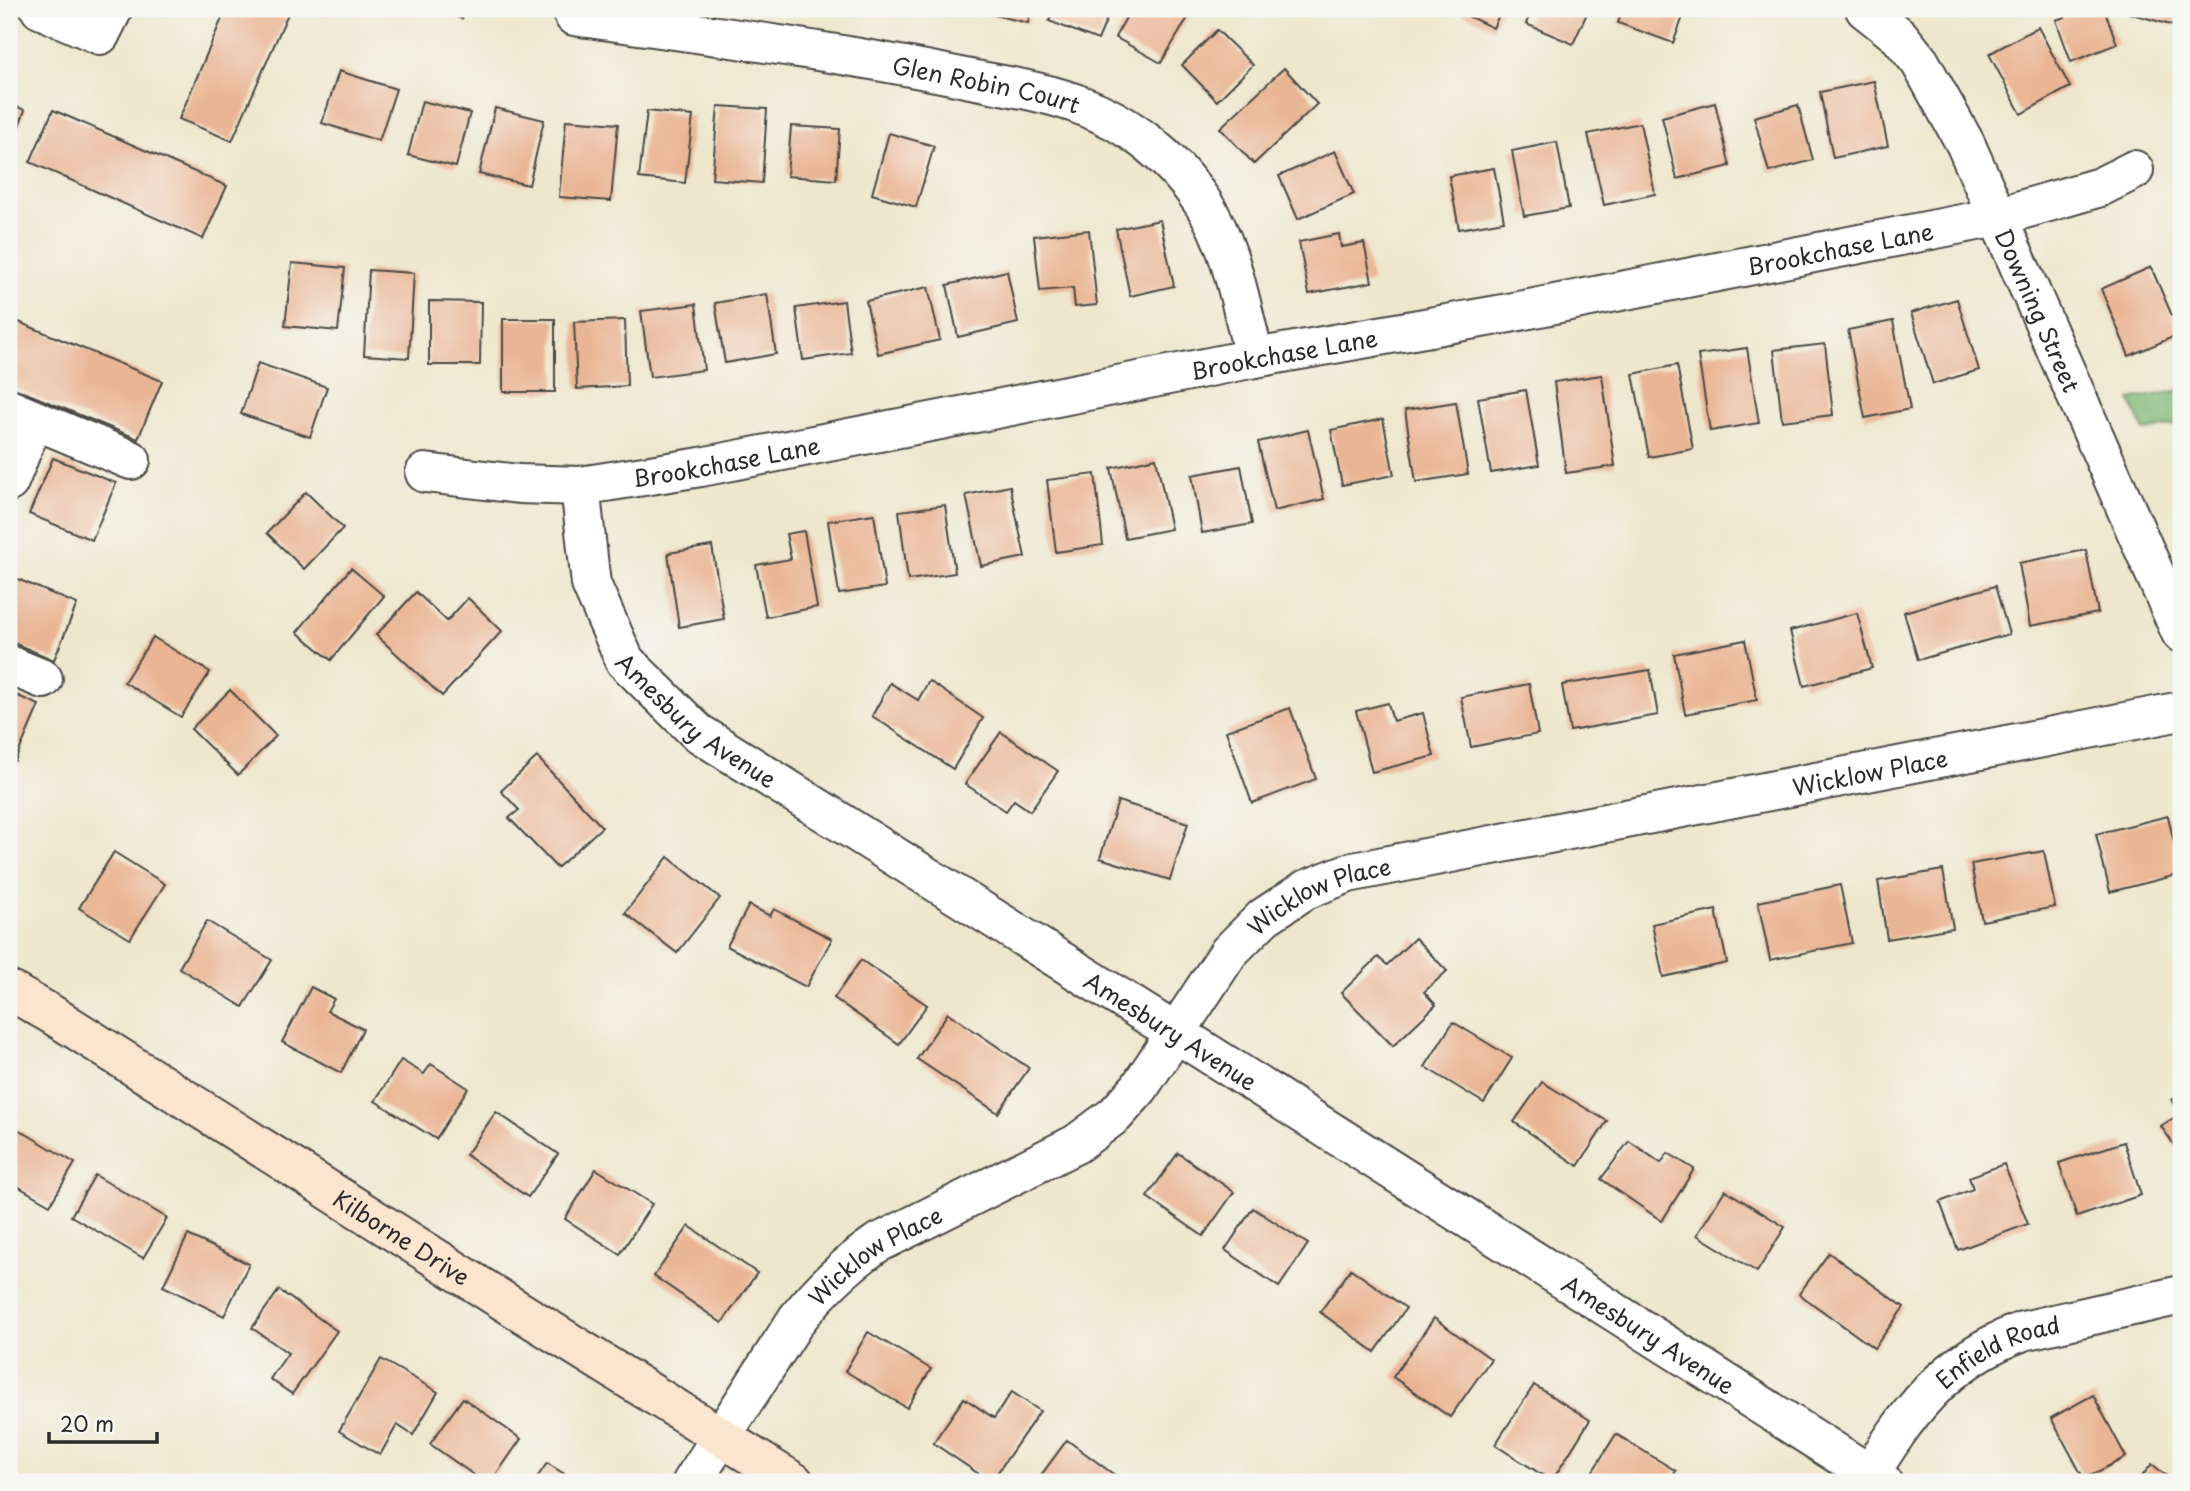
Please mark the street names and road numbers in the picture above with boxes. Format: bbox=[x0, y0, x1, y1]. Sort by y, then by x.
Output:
street label: Glen Robin Court bbox=[890, 47, 1085, 121]
street label: Brookchase Lane bbox=[1743, 212, 1936, 283]
street label: Downing Street bbox=[1987, 223, 2090, 397]
street label: Brookchase Lane bbox=[1187, 319, 1380, 388]
street label: Brookchase Lane bbox=[630, 427, 823, 495]
street label: Amesbury Avenue bbox=[608, 644, 784, 795]
street label: Wicklow Place bbox=[1789, 739, 1950, 804]
street label: Wicklow Place bbox=[1238, 848, 1394, 943]
street label: Amesbury Avenue bbox=[1078, 962, 1264, 1098]
street label: Kilborne Drive bbox=[327, 1180, 477, 1293]
street label: Wicklow Place bbox=[799, 1196, 948, 1313]
street label: Amesbury Avenue bbox=[1556, 1266, 1742, 1402]
street label: Enfield Road bbox=[1927, 1306, 2063, 1396]

